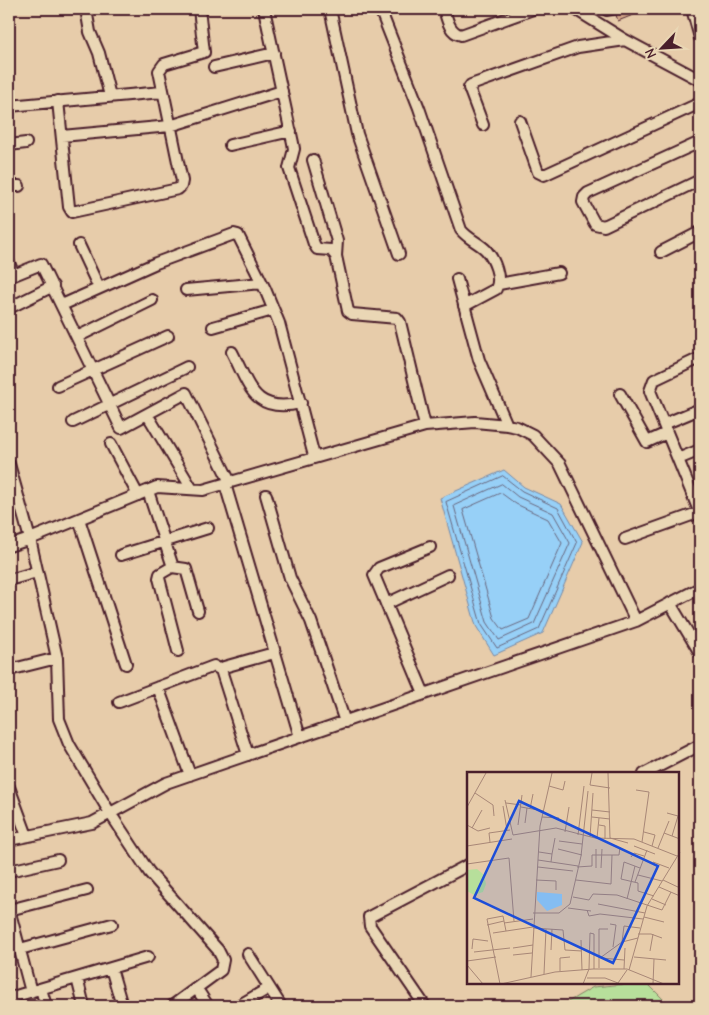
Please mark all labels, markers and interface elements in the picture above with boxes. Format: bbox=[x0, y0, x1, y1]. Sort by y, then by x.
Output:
north arrow bbox=[636, 22, 686, 72]
text: N bbox=[641, 46, 660, 61]
inset map bbox=[467, 772, 679, 985]

